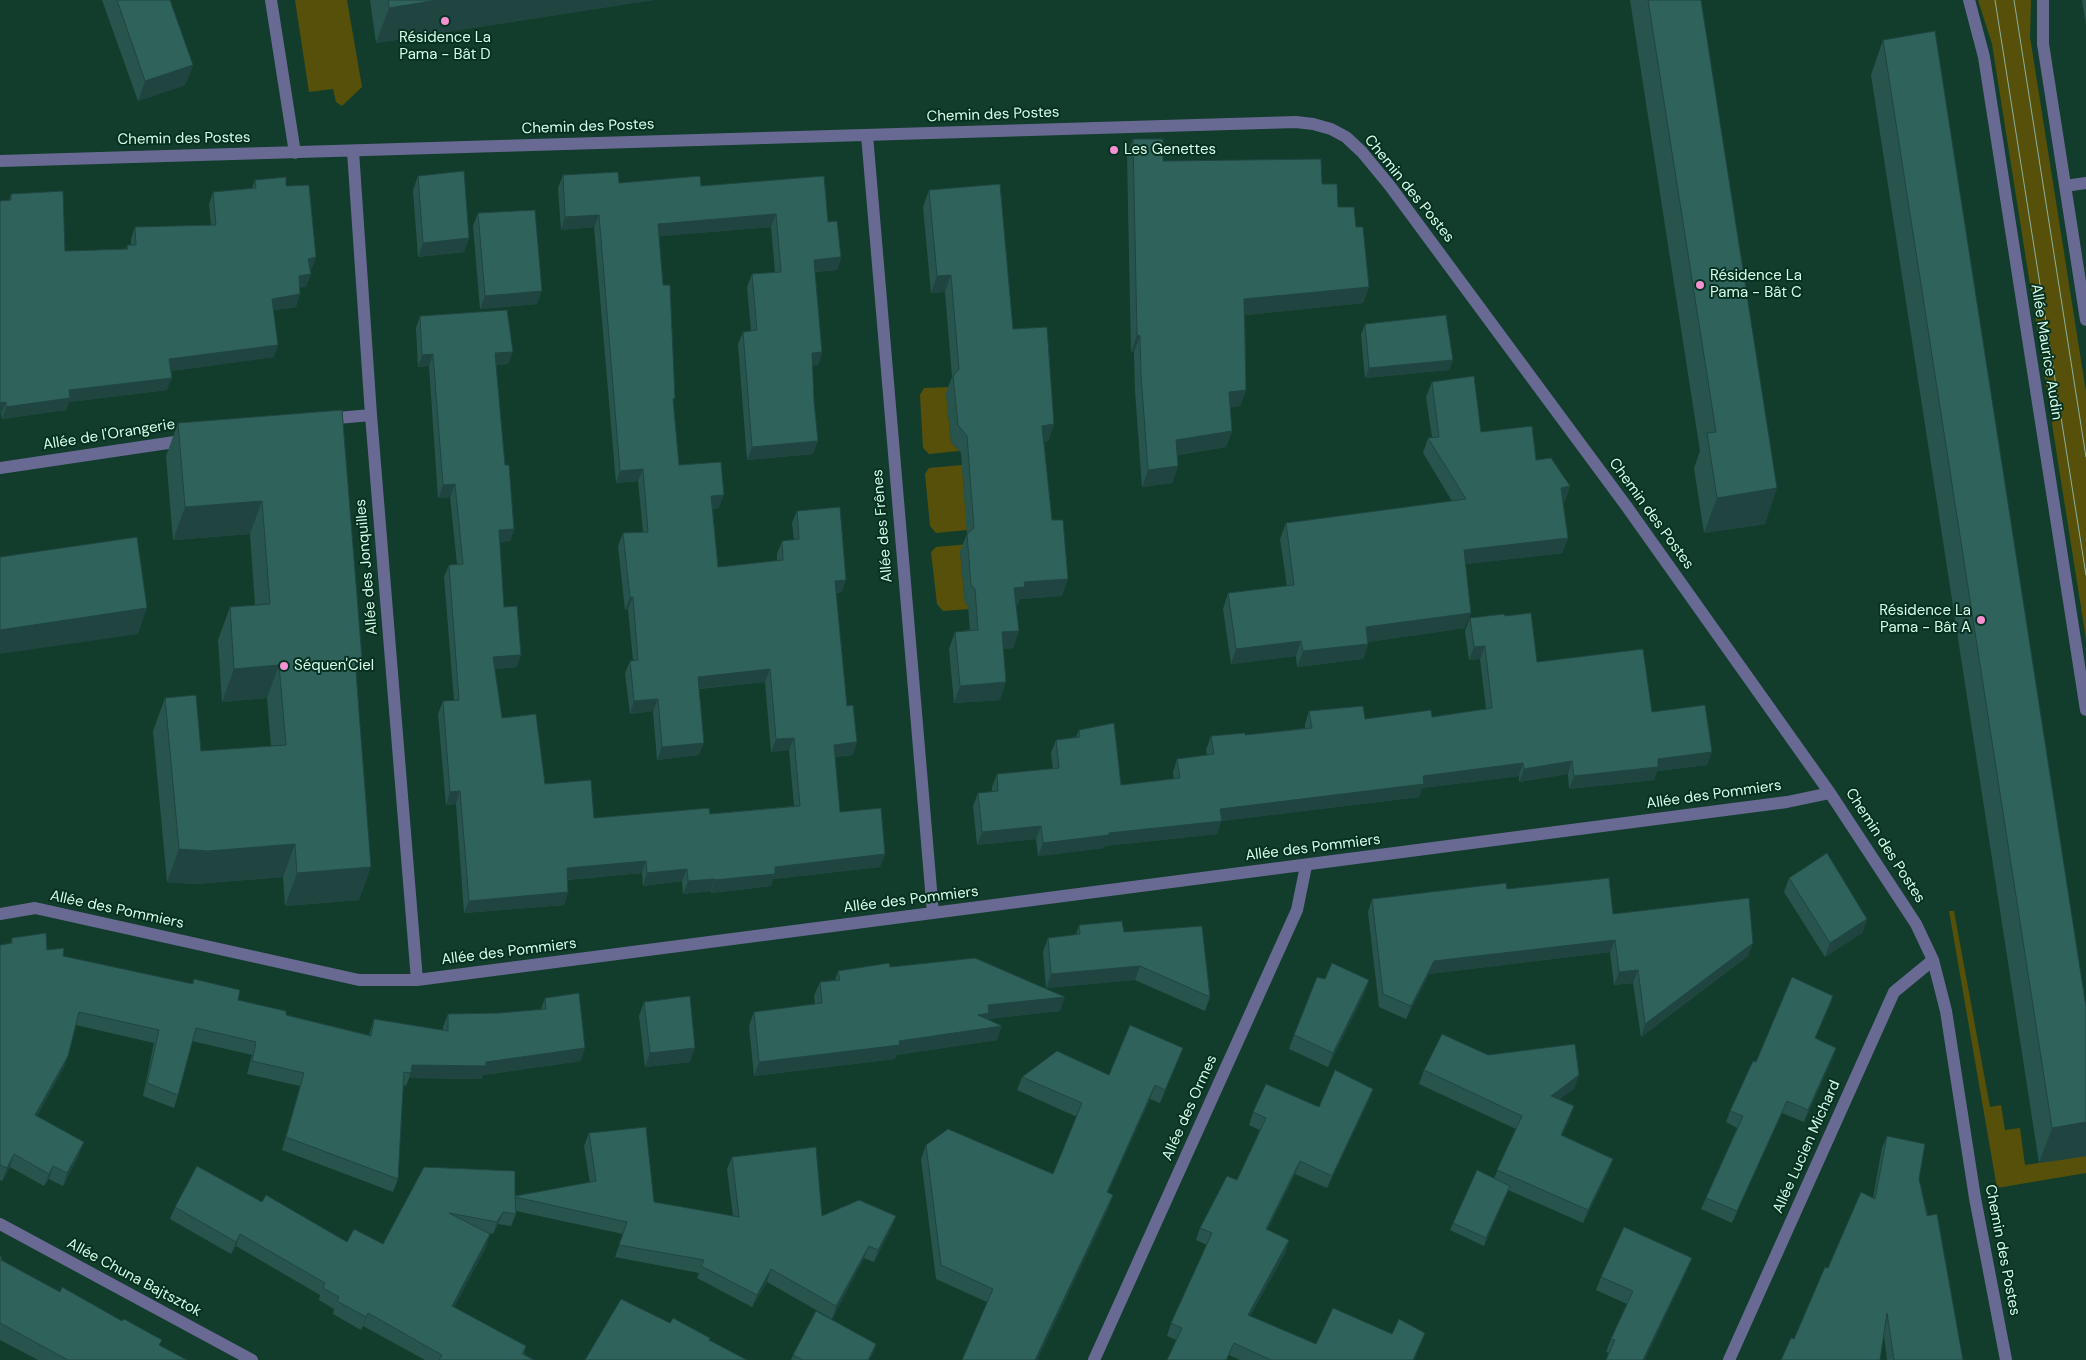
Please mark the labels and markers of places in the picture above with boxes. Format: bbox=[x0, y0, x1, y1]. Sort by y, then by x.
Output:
marker: Résidence La Pama - Bât D bbox=[439, 15, 451, 27]
place label: Résidence La Pama - Bât D bbox=[399, 29, 491, 64]
place label: Les Genettes bbox=[1124, 141, 1216, 159]
marker: Les Genettes bbox=[1108, 144, 1120, 156]
place label: Résidence La Pama - Bât C bbox=[1710, 267, 1802, 302]
marker: Résidence La Pama - Bât C bbox=[1694, 279, 1706, 291]
place label: Résidence La Pama - Bât A bbox=[1879, 602, 1971, 637]
marker: Résidence La Pama - Bât A bbox=[1975, 614, 1987, 626]
place label: Séquen'Ciel bbox=[294, 657, 374, 675]
marker: Séquen'Ciel bbox=[278, 660, 290, 672]

